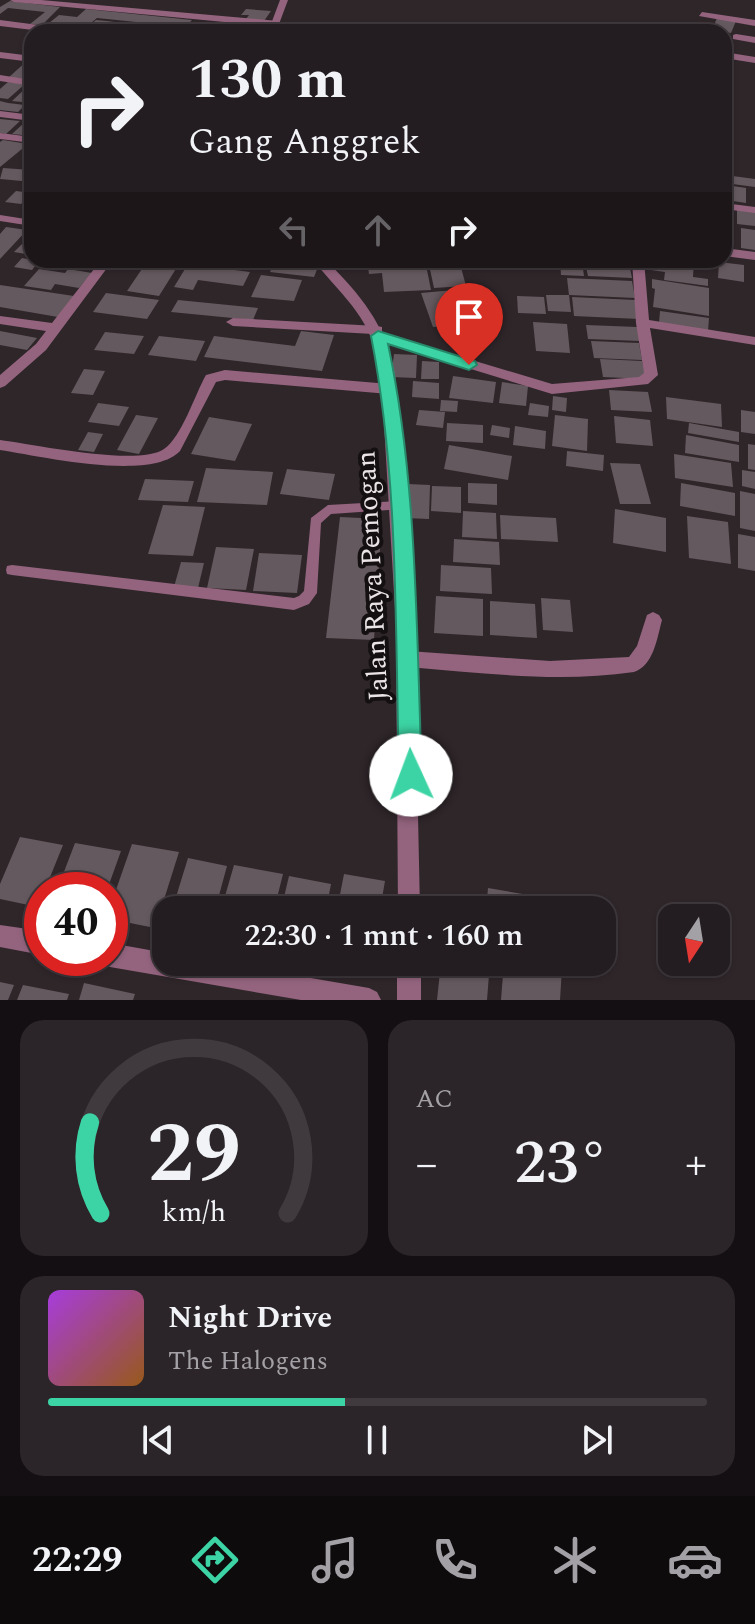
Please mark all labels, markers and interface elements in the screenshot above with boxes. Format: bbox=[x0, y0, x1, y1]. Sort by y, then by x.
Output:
text: 130 m bbox=[188, 38, 347, 123]
icon: right bbox=[56, 56, 160, 160]
text: Gang Anggrek bbox=[188, 115, 421, 170]
icon: left bbox=[272, 208, 316, 252]
icon: ahead bbox=[356, 208, 400, 252]
icon: right bbox=[440, 208, 484, 252]
pin bbox=[435, 283, 503, 365]
icon: arrive bbox=[447, 295, 491, 339]
street label: Jalan Raya Pemogan bbox=[344, 450, 401, 702]
position arrow bbox=[369, 733, 453, 817]
speed limit sign: 40 bbox=[24, 872, 128, 976]
north arrow bbox=[658, 904, 730, 976]
map controls bbox=[658, 904, 730, 976]
text: 22:30 · 1 mnt · 160 m bbox=[245, 913, 523, 959]
text: AC bbox=[416, 1079, 453, 1119]
text: 29 bbox=[147, 1092, 240, 1219]
text: 23° bbox=[514, 1118, 608, 1210]
text: − bbox=[416, 1131, 438, 1198]
text: + bbox=[685, 1131, 707, 1198]
text: km/h bbox=[162, 1191, 226, 1234]
text: Night Drive bbox=[168, 1295, 332, 1341]
text: The Halogens bbox=[168, 1341, 328, 1381]
icon: previous bbox=[136, 1418, 180, 1462]
icon: pause bbox=[355, 1418, 399, 1462]
icon: next bbox=[575, 1418, 619, 1462]
icon: directions bbox=[187, 1532, 243, 1588]
icon: music bbox=[307, 1532, 363, 1588]
icon: phone bbox=[427, 1532, 483, 1588]
icon: climate bbox=[547, 1532, 603, 1588]
icon: car bbox=[667, 1532, 723, 1588]
text: 22:29 bbox=[32, 1533, 122, 1588]

